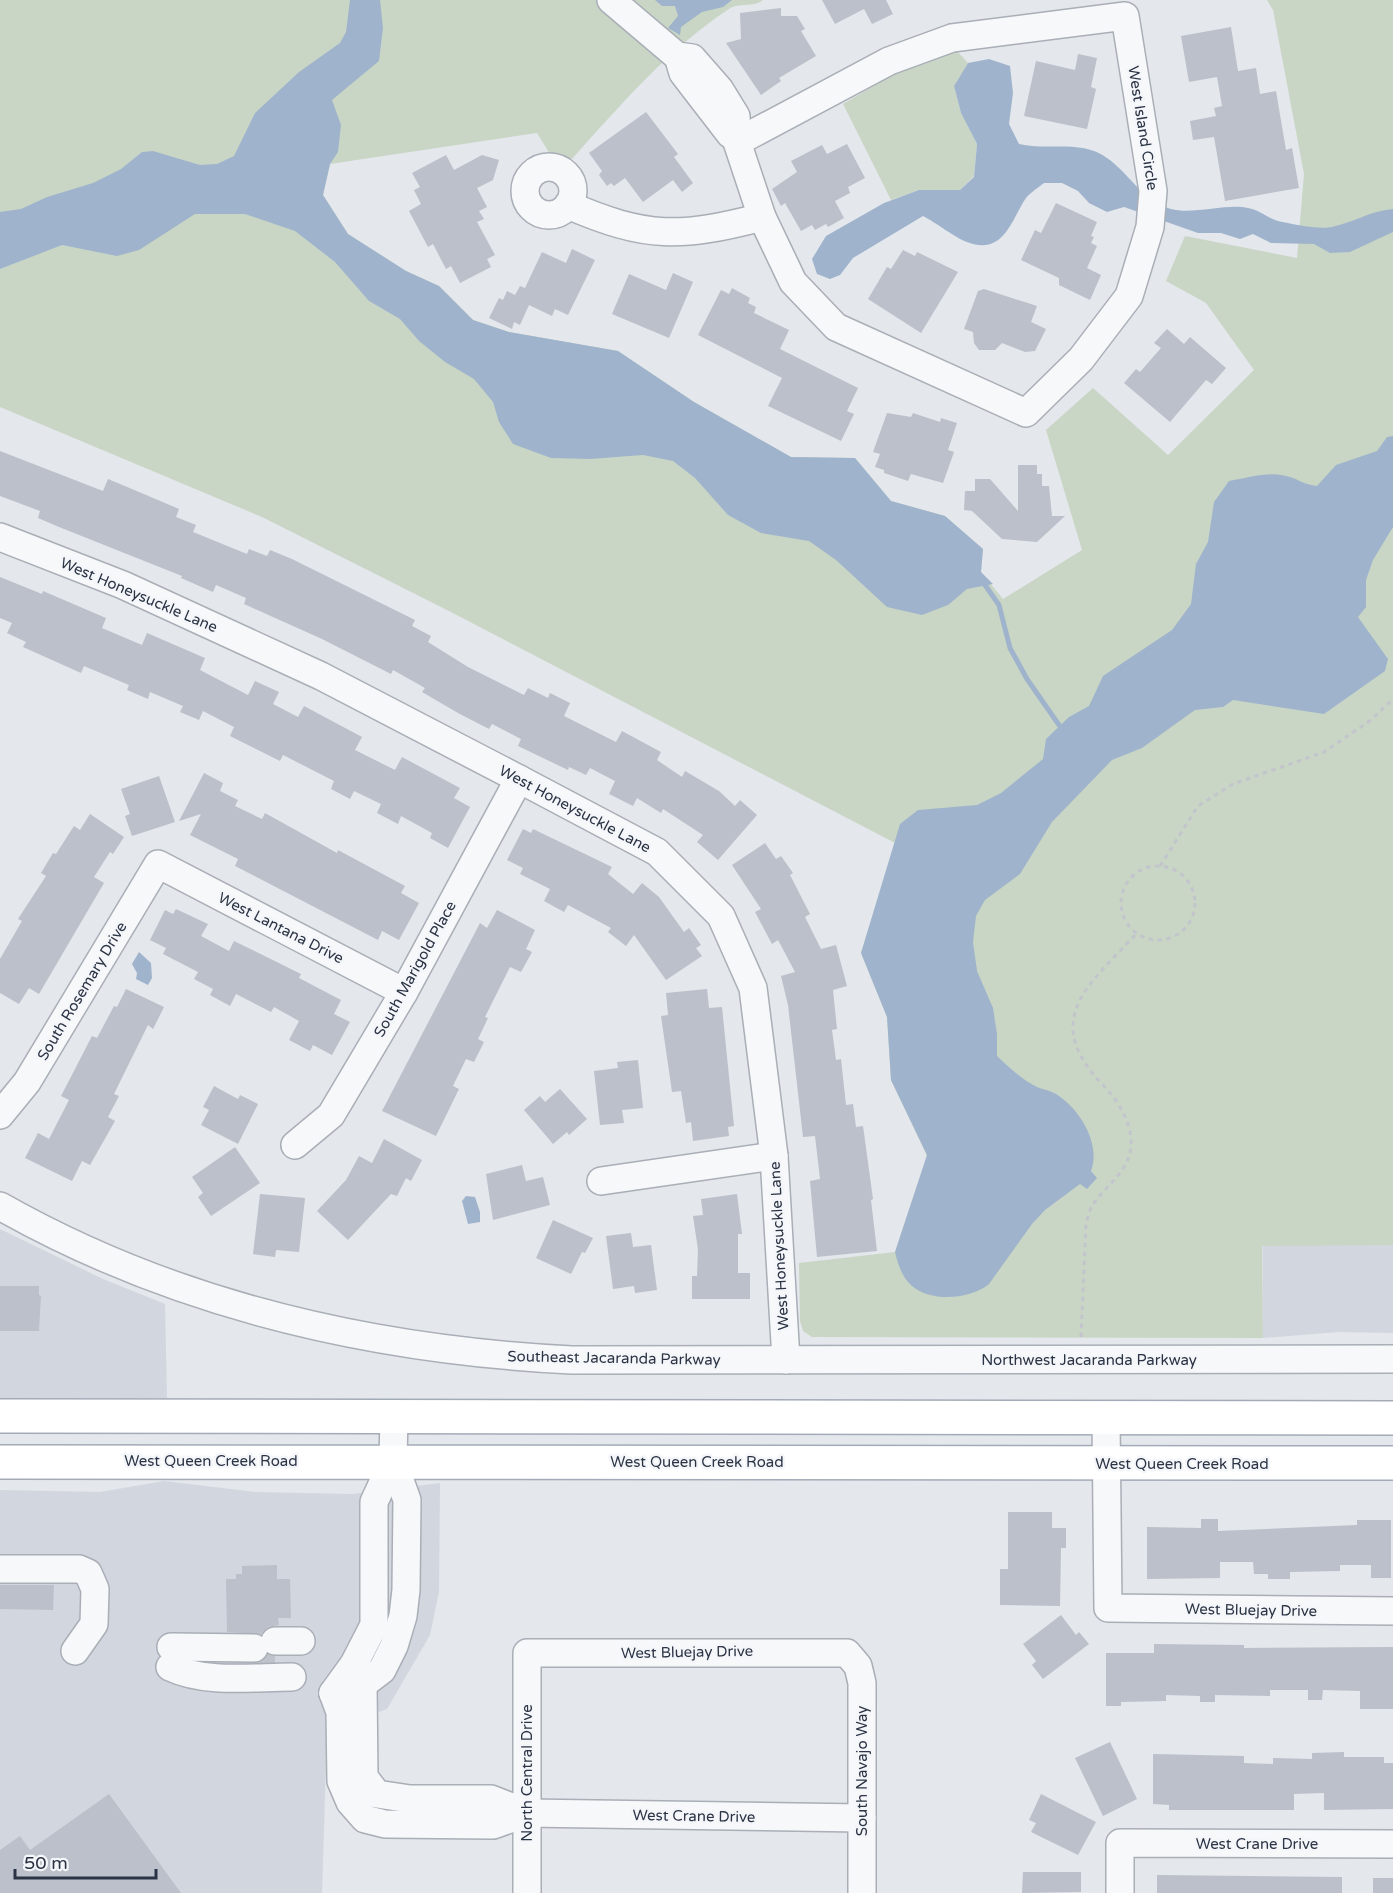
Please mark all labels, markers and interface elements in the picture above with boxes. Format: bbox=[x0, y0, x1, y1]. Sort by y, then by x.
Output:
street label: West Island Circle bbox=[1124, 65, 1162, 191]
street label: West Honeysuckle Lane bbox=[58, 554, 220, 636]
street label: West Honeysuckle Lane bbox=[496, 761, 654, 857]
street label: West Lantana Drive bbox=[215, 889, 347, 967]
street label: South Marigold Place bbox=[370, 898, 460, 1040]
street label: South Rosemary Drive bbox=[33, 918, 131, 1064]
street label: West Honeysuckle Lane bbox=[766, 1161, 792, 1331]
street label: Southeast Jacaranda Parkway bbox=[507, 1347, 721, 1369]
street label: Northwest Jacaranda Parkway bbox=[981, 1351, 1197, 1369]
street label: West Queen Creek Road bbox=[124, 1452, 298, 1470]
street label: West Queen Creek Road bbox=[610, 1453, 784, 1471]
street label: West Queen Creek Road bbox=[1095, 1455, 1269, 1473]
street label: West Bluejay Drive bbox=[1185, 1600, 1317, 1620]
street label: West Bluejay Drive bbox=[621, 1642, 753, 1662]
street label: North Central Drive bbox=[518, 1704, 536, 1842]
street label: South Navajo Way bbox=[853, 1706, 871, 1836]
street label: West Crane Drive bbox=[632, 1806, 756, 1826]
street label: West Crane Drive bbox=[1196, 1835, 1318, 1853]
scale bar bbox=[15, 1842, 156, 1880]
text: 50 m bbox=[24, 1852, 68, 1874]

